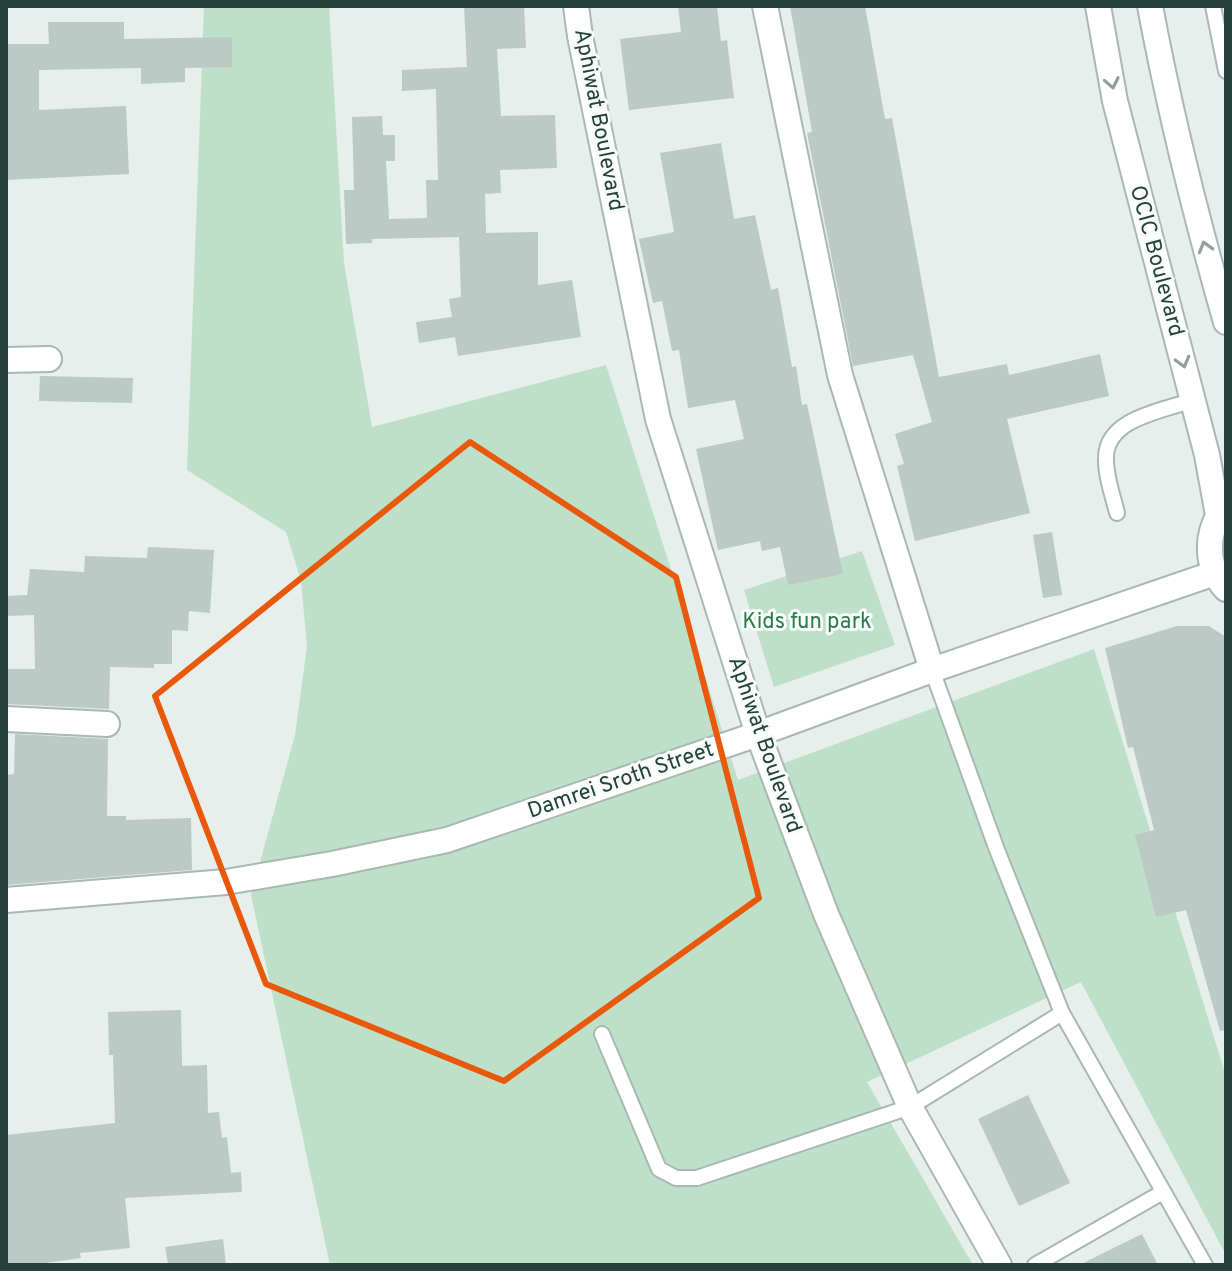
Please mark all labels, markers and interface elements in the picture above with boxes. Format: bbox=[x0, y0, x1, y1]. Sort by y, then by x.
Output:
street label: Aphiwat Boulevard bbox=[567, 27, 629, 213]
one-way arrow bbox=[1103, 76, 1120, 89]
street label: OCIC Boulevard bbox=[1123, 183, 1189, 339]
one-way arrow bbox=[1197, 240, 1214, 254]
one-way arrow bbox=[1174, 354, 1190, 368]
park label: Kids fun park bbox=[742, 609, 872, 636]
street label: Aphiwat Boulevard bbox=[721, 653, 807, 837]
street label: Damrei Sroth Street bbox=[524, 736, 718, 826]

